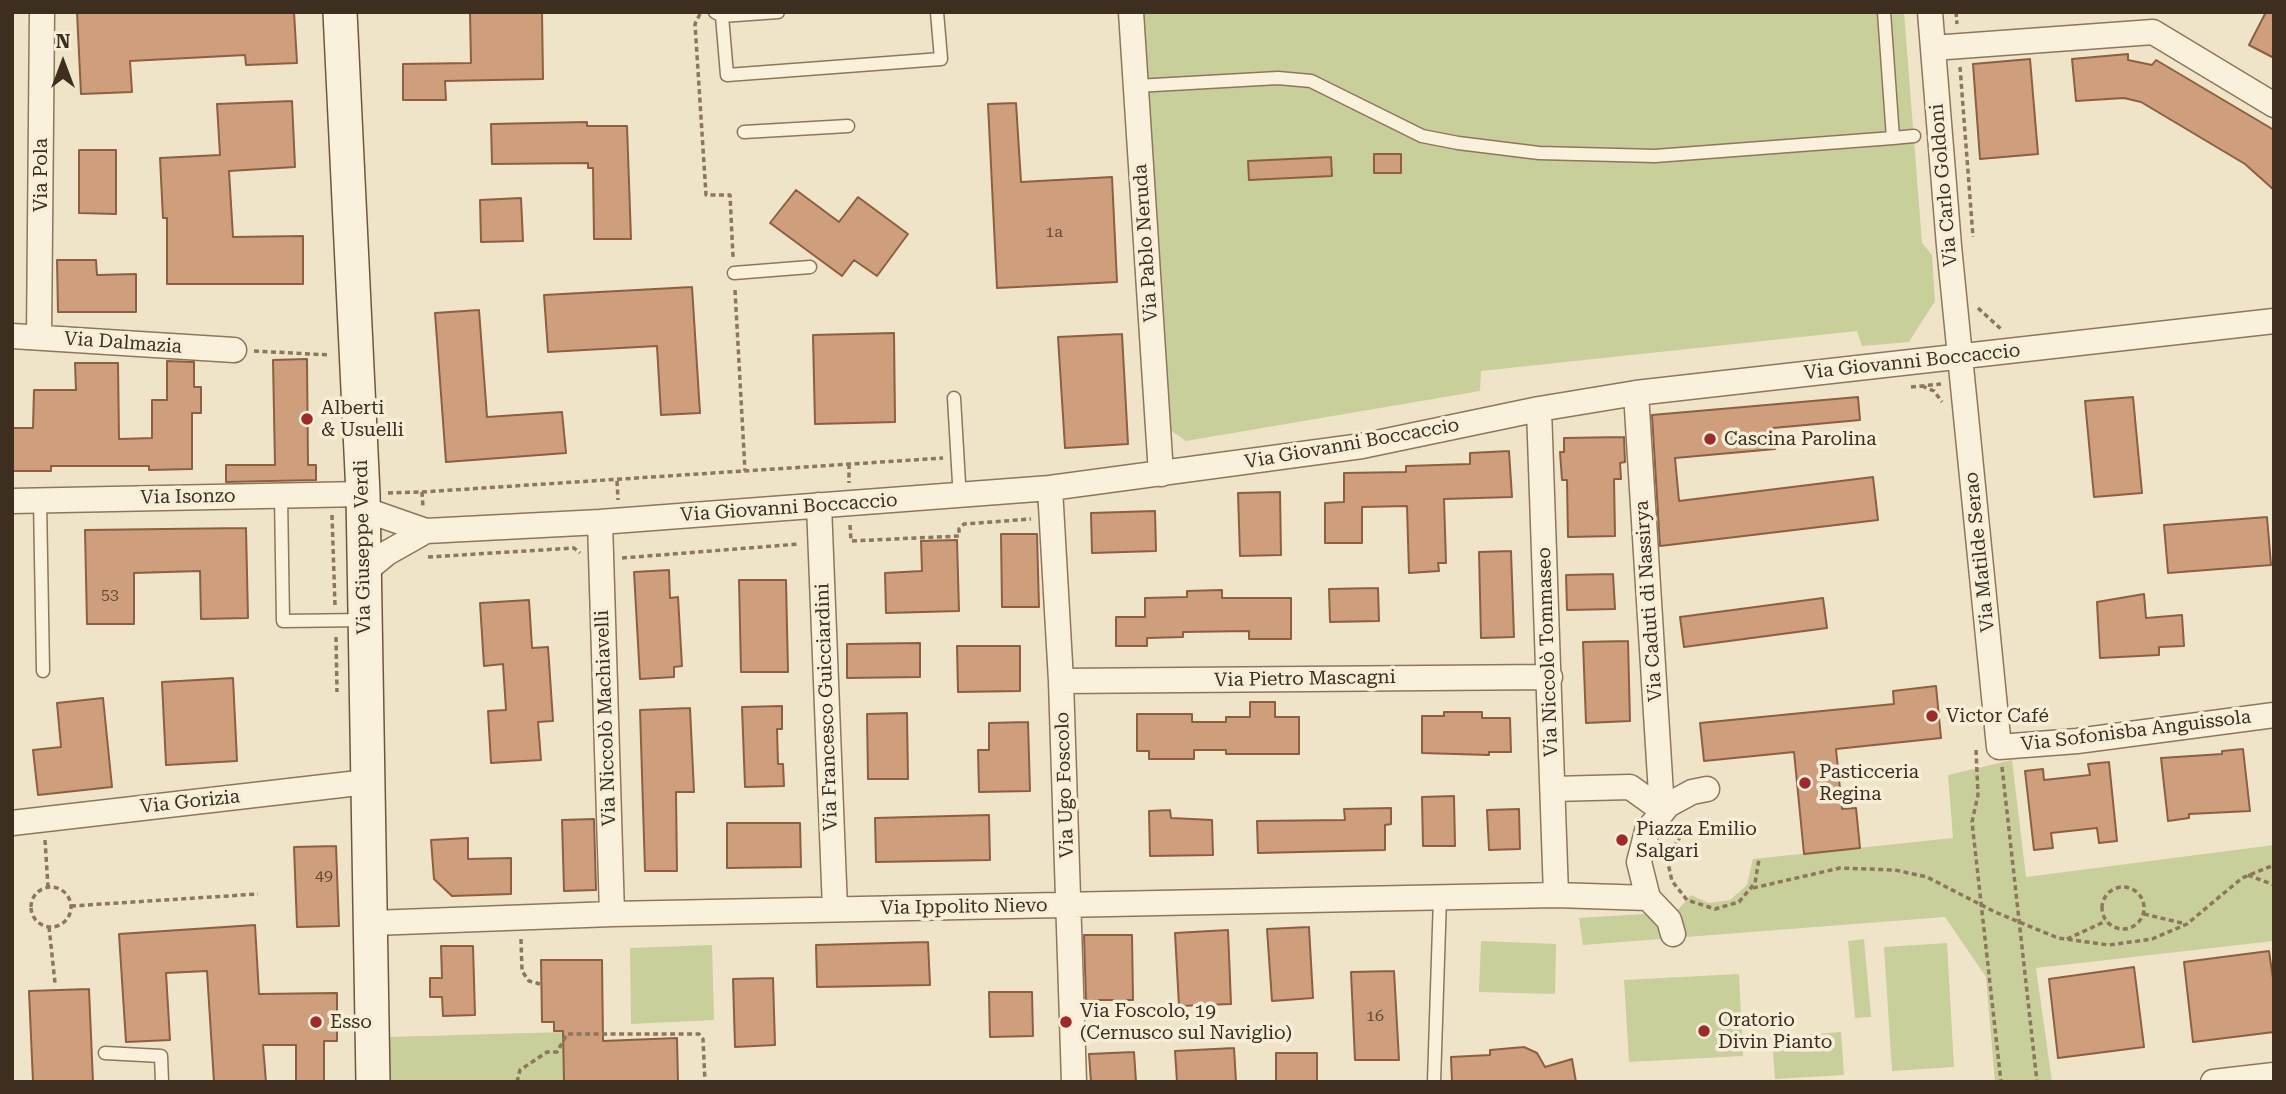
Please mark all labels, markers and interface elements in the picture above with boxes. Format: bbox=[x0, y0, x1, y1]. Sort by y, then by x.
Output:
north arrow bbox=[28, 28, 98, 98]
text: N bbox=[56, 30, 70, 53]
street label: Via Carlo Goldoni bbox=[1926, 103, 1962, 267]
street label: Via Pola bbox=[30, 138, 52, 212]
street label: Via Pablo Neruda bbox=[1129, 163, 1163, 323]
house number: 1a bbox=[1045, 222, 1063, 242]
street label: Via Dalmazia bbox=[63, 328, 183, 358]
street label: Via Giovanni Boccaccio bbox=[1803, 339, 2021, 385]
place label: Alberti & Usuelli bbox=[321, 397, 404, 441]
marker: Alberti & Usuelli bbox=[299, 411, 315, 427]
street label: Via Giovanni Boccaccio bbox=[1243, 414, 1461, 474]
place label: Cascina Parolina bbox=[1724, 428, 1877, 450]
marker: Cascina Parolina bbox=[1702, 431, 1718, 447]
street label: Via Giuseppe Verdi bbox=[350, 459, 376, 635]
street label: Via Matilde Serao bbox=[1960, 471, 2000, 633]
street label: Via Isonzo bbox=[140, 485, 236, 509]
street label: Via Giovanni Boccaccio bbox=[680, 489, 898, 527]
street label: Via Caduti di Nassirya bbox=[1631, 500, 1667, 702]
street label: Via Niccolò Tommaseo bbox=[1533, 547, 1563, 757]
street label: Via Francesco Guicciardini bbox=[811, 583, 843, 831]
house number: 53 bbox=[101, 585, 119, 605]
street label: Via Niccolò Machiavelli bbox=[591, 609, 621, 827]
street label: Via Pietro Mascagni bbox=[1214, 666, 1396, 692]
place label: Victor Café bbox=[1946, 705, 2049, 727]
street label: Via Sofonisba Anguissola bbox=[2020, 706, 2252, 756]
marker: Victor Café bbox=[1924, 708, 1940, 724]
street label: Via Ugo Foscolo bbox=[1051, 711, 1079, 859]
place label: Pasticceria Regina bbox=[1819, 761, 1919, 805]
marker: Pasticceria Regina bbox=[1797, 775, 1813, 791]
street label: Via Gorizia bbox=[139, 785, 241, 819]
place label: Piazza Emilio Salgari bbox=[1636, 818, 1757, 862]
marker: Piazza Emilio Salgari bbox=[1614, 832, 1630, 848]
house number: 49 bbox=[315, 866, 333, 886]
street label: Via Ippolito Nievo bbox=[880, 894, 1048, 920]
place label: Via Foscolo, 19 (Cernusco sul Naviglio) bbox=[1080, 1000, 1292, 1044]
house number: 16 bbox=[1366, 1006, 1384, 1026]
place label: Oratorio Divin Pianto bbox=[1718, 1009, 1832, 1053]
place label: Esso bbox=[330, 1011, 372, 1033]
marker: Esso bbox=[308, 1014, 324, 1030]
marker: Via Foscolo, 19 (Cernusco sul Naviglio) bbox=[1058, 1014, 1074, 1030]
marker: Oratorio Divin Pianto bbox=[1696, 1023, 1712, 1039]

